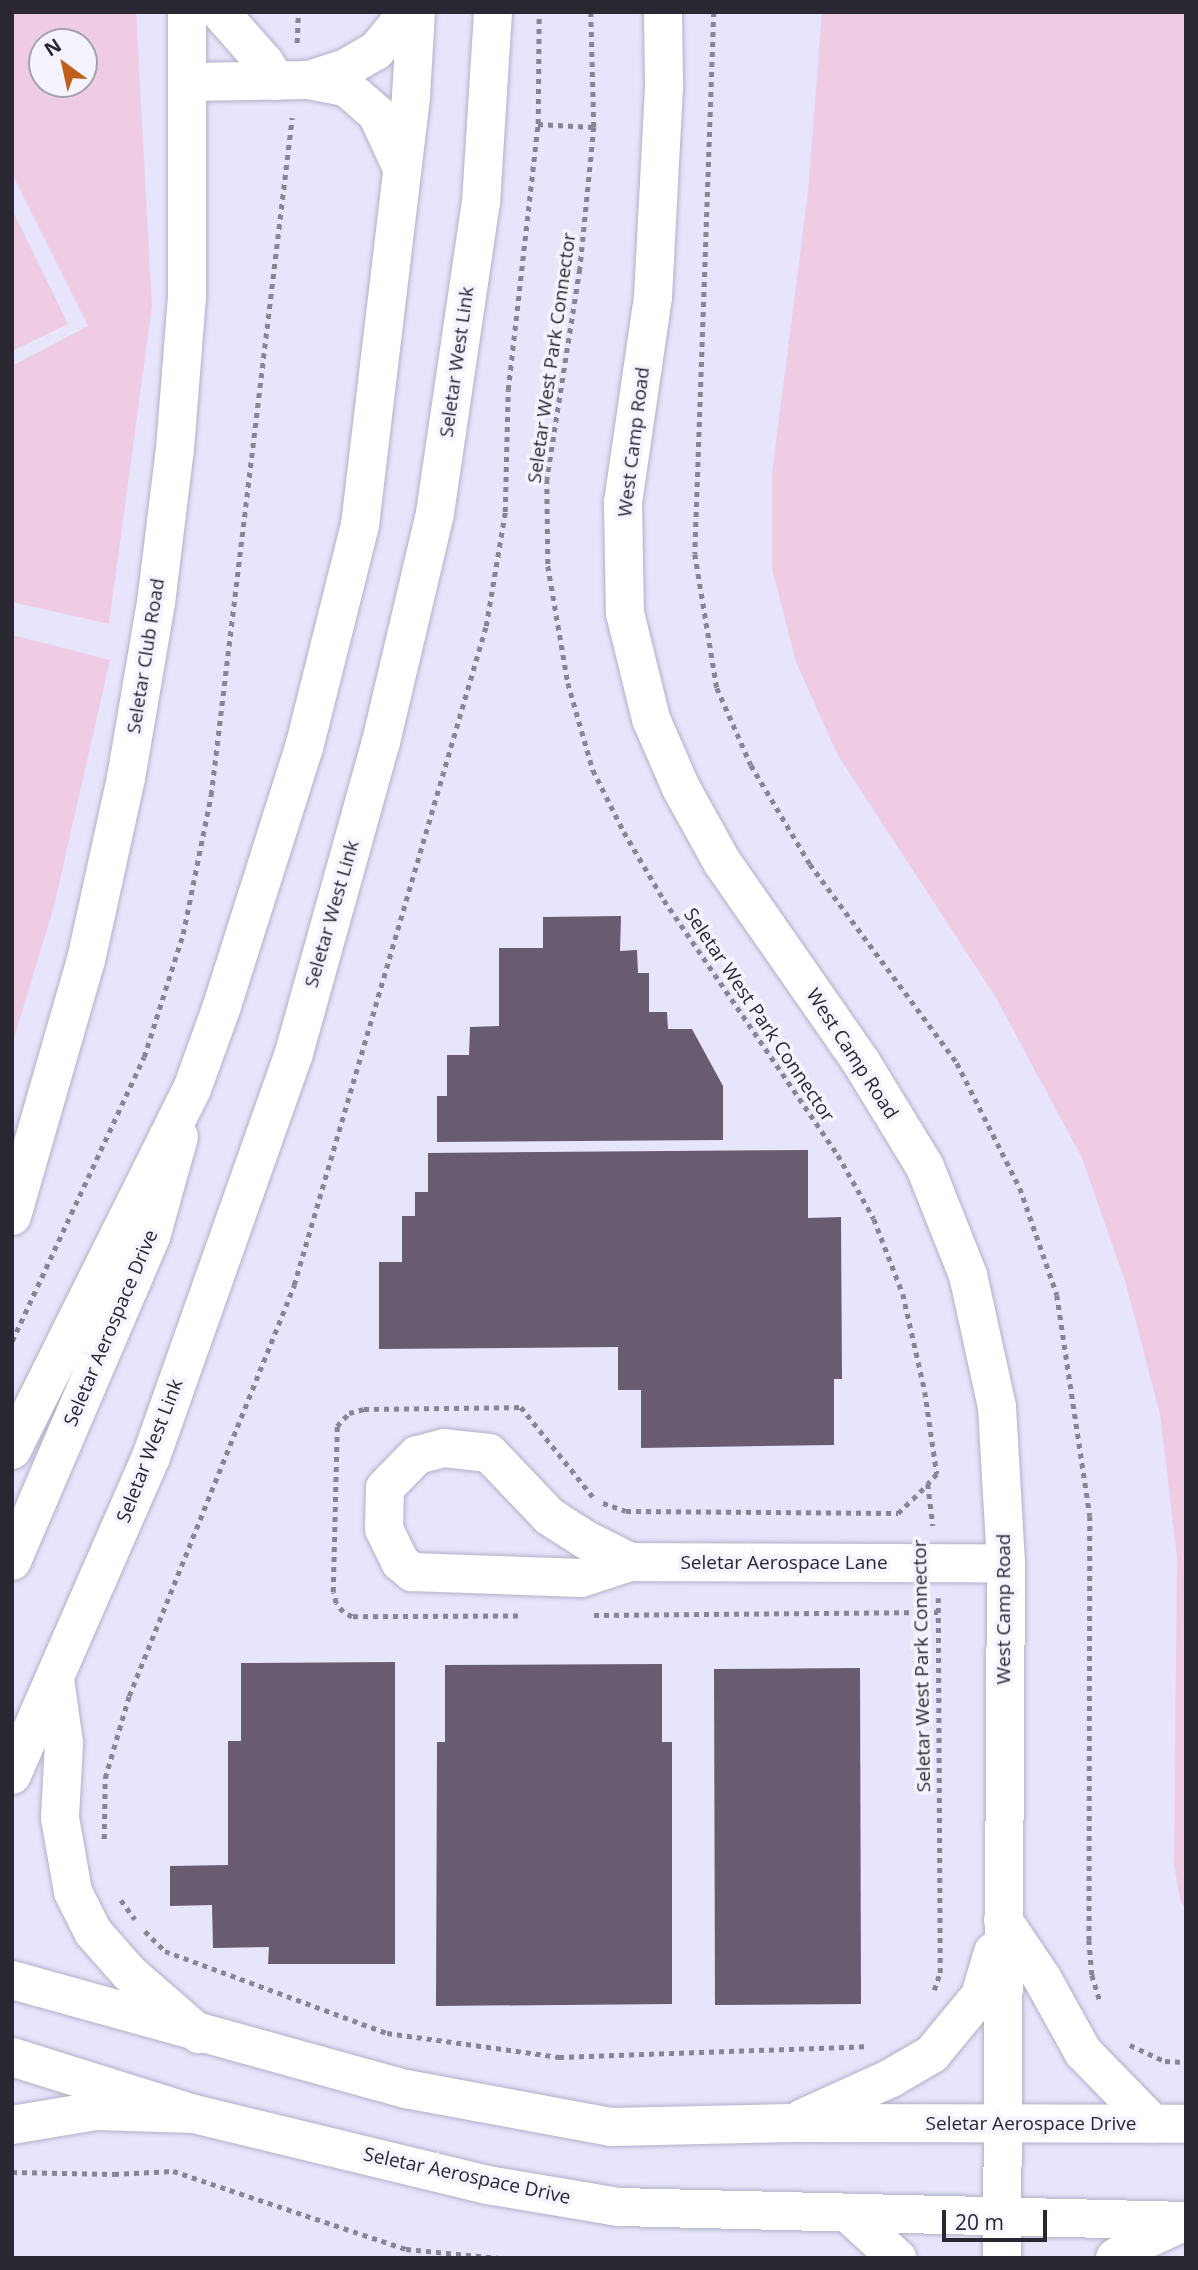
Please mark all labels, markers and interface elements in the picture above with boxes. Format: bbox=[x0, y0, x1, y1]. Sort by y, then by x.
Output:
north arrow bbox=[28, 28, 98, 98]
text: N bbox=[39, 32, 66, 62]
street label: Seletar West Park Connector bbox=[523, 231, 581, 485]
street label: Seletar West Link bbox=[435, 285, 479, 439]
street label: West Camp Road bbox=[613, 366, 655, 518]
street label: Seletar Club Road bbox=[122, 577, 170, 735]
street label: Seletar West Link bbox=[300, 838, 364, 990]
street label: Seletar West Park Connector bbox=[679, 904, 839, 1126]
street label: West Camp Road bbox=[801, 984, 903, 1124]
street label: Seletar Aerospace Drive bbox=[59, 1226, 163, 1430]
street label: Seletar West Link bbox=[112, 1376, 188, 1526]
street label: West Camp Road bbox=[993, 1534, 1015, 1684]
street label: Seletar West Park Connector bbox=[908, 1539, 936, 1793]
street label: Seletar Aerospace Lane bbox=[680, 1552, 888, 1574]
street label: Seletar Aerospace Drive bbox=[926, 2113, 1136, 2135]
street label: Seletar Aerospace Drive bbox=[361, 2143, 573, 2209]
scale bar bbox=[946, 2196, 1051, 2240]
text: 20 m bbox=[955, 2208, 1004, 2236]

